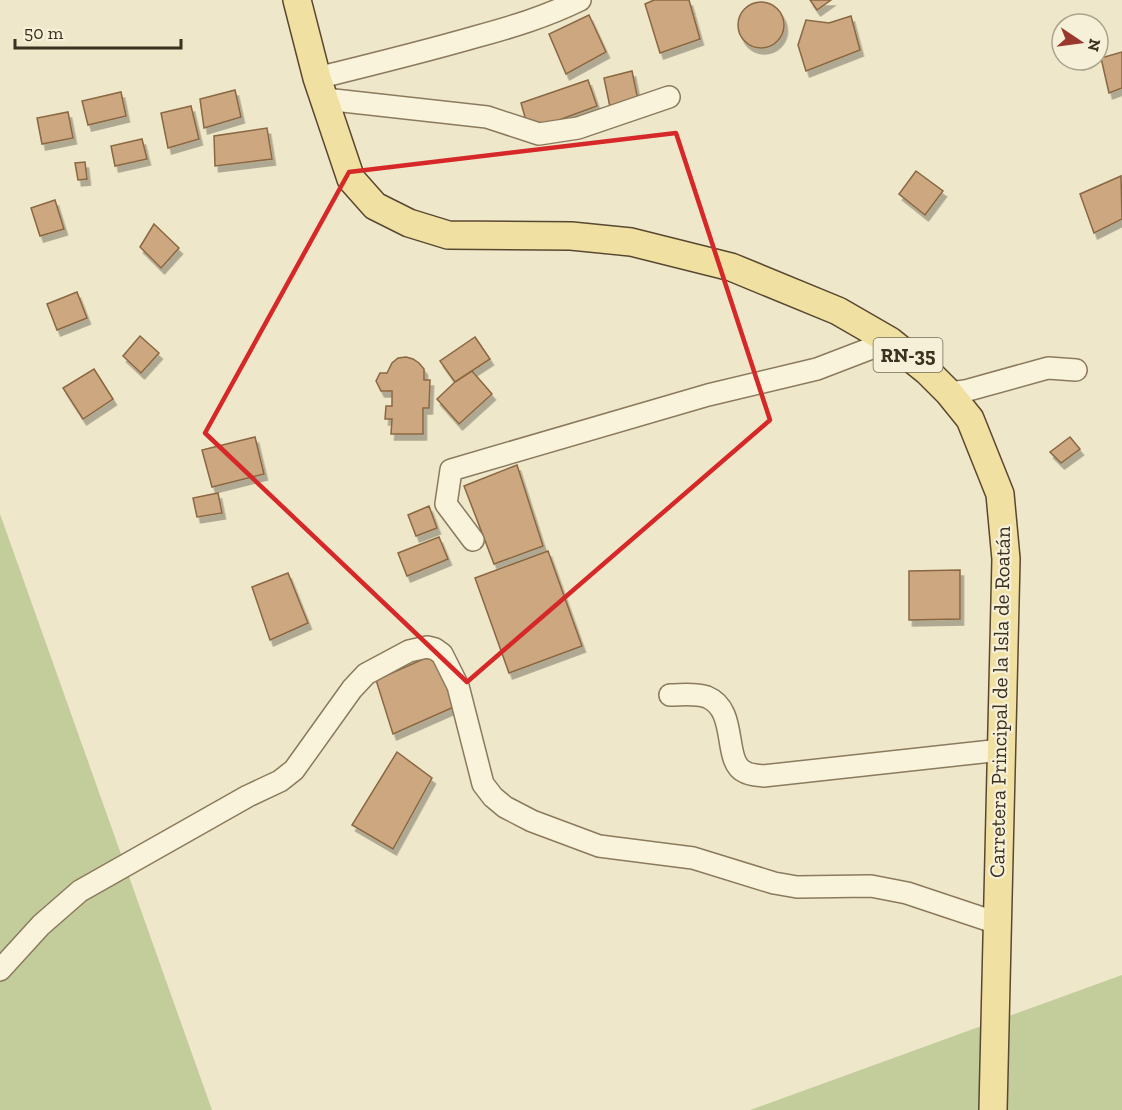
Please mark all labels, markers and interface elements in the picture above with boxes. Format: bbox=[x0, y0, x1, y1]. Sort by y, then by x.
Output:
scale bar bbox=[15, 12, 182, 50]
north arrow bbox=[1050, 12, 1110, 72]
text: 50 m bbox=[24, 22, 64, 44]
text: N bbox=[1084, 37, 1105, 53]
road number: RN-35 bbox=[874, 338, 942, 372]
street label: Carretera Principal de la Isla de Roatán bbox=[984, 526, 1015, 878]

